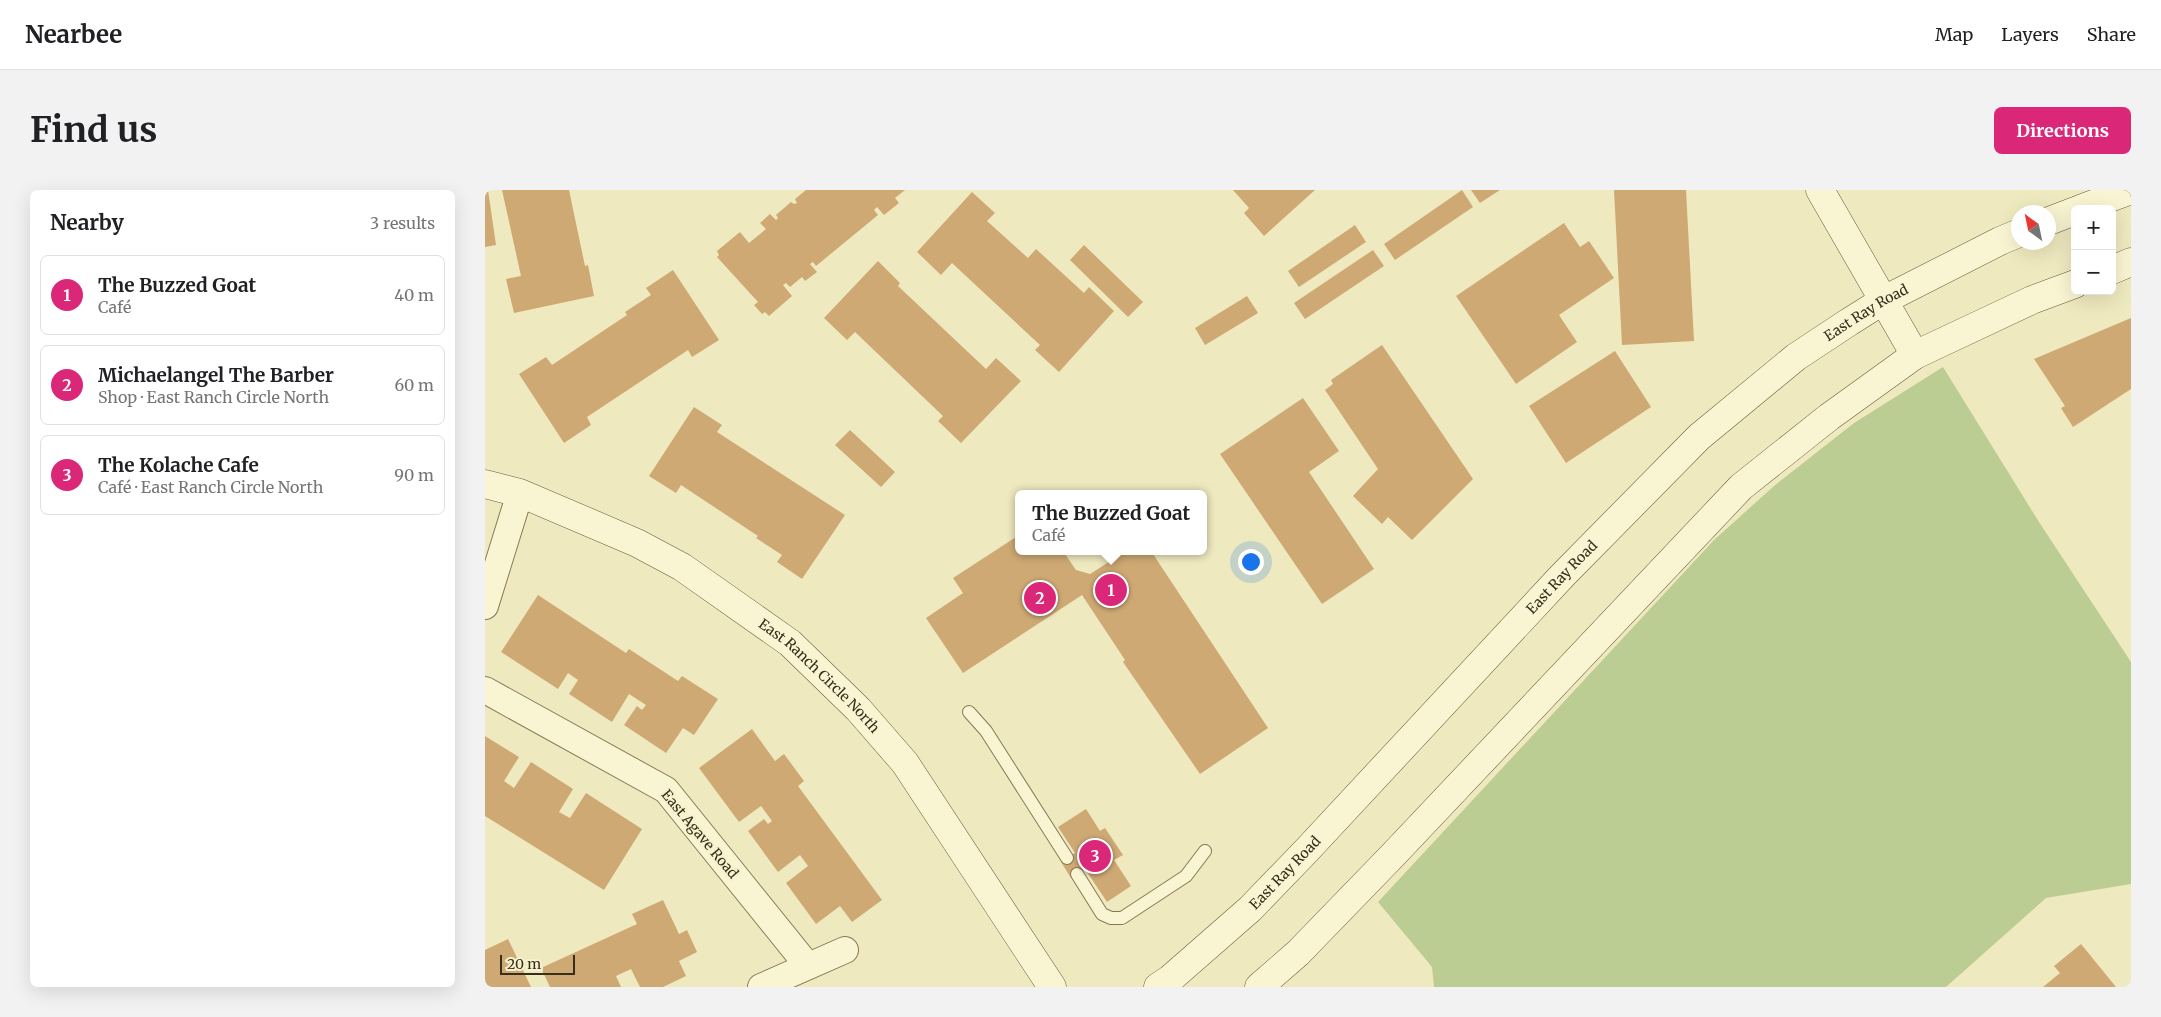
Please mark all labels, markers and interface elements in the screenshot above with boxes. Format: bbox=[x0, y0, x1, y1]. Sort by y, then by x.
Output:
text: Nearbee bbox=[25, 19, 122, 50]
text: Map bbox=[1935, 23, 1973, 46]
text: Layers bbox=[2001, 23, 2059, 46]
text: Share bbox=[2087, 23, 2136, 46]
button: Directions bbox=[1994, 107, 2131, 154]
text: Find us bbox=[30, 108, 157, 152]
north arrow bbox=[2011, 205, 2056, 250]
map controls bbox=[2071, 205, 2116, 295]
button: + bbox=[2071, 205, 2116, 250]
text: Nearby bbox=[50, 209, 124, 236]
text: 3 results bbox=[370, 213, 435, 233]
button: − bbox=[2071, 250, 2116, 295]
text: The Buzzed Goat bbox=[98, 273, 256, 297]
street label: East Ray Road bbox=[1821, 280, 1912, 345]
text: 1 bbox=[63, 285, 71, 305]
text: 40 m bbox=[394, 285, 434, 305]
text: Café bbox=[98, 297, 131, 317]
text: Michaelangel The Barber bbox=[98, 363, 334, 387]
text: 2 bbox=[62, 375, 72, 395]
text: 60 m bbox=[394, 375, 434, 395]
text: Shop · East Ranch Circle North bbox=[98, 387, 329, 407]
text: The Kolache Cafe bbox=[98, 453, 259, 477]
text: 3 bbox=[62, 465, 72, 485]
text: 90 m bbox=[394, 465, 434, 485]
text: Café · East Ranch Circle North bbox=[98, 477, 323, 497]
popup bbox=[1015, 490, 1207, 555]
text: The Buzzed Goat bbox=[1032, 501, 1190, 525]
text: Café bbox=[1032, 525, 1065, 545]
street label: East Ray Road bbox=[1522, 536, 1601, 618]
your location bbox=[1238, 549, 1264, 575]
pin: 1 bbox=[1095, 571, 1127, 609]
pin: 2 bbox=[1024, 579, 1056, 617]
street label: East Ranch Circle North bbox=[755, 615, 884, 737]
street label: East Agave Road bbox=[658, 786, 743, 883]
street label: East Ray Road bbox=[1245, 832, 1325, 913]
pin: 3 bbox=[1079, 837, 1111, 875]
scale bar bbox=[500, 952, 575, 975]
text: 20 m bbox=[507, 955, 541, 973]

